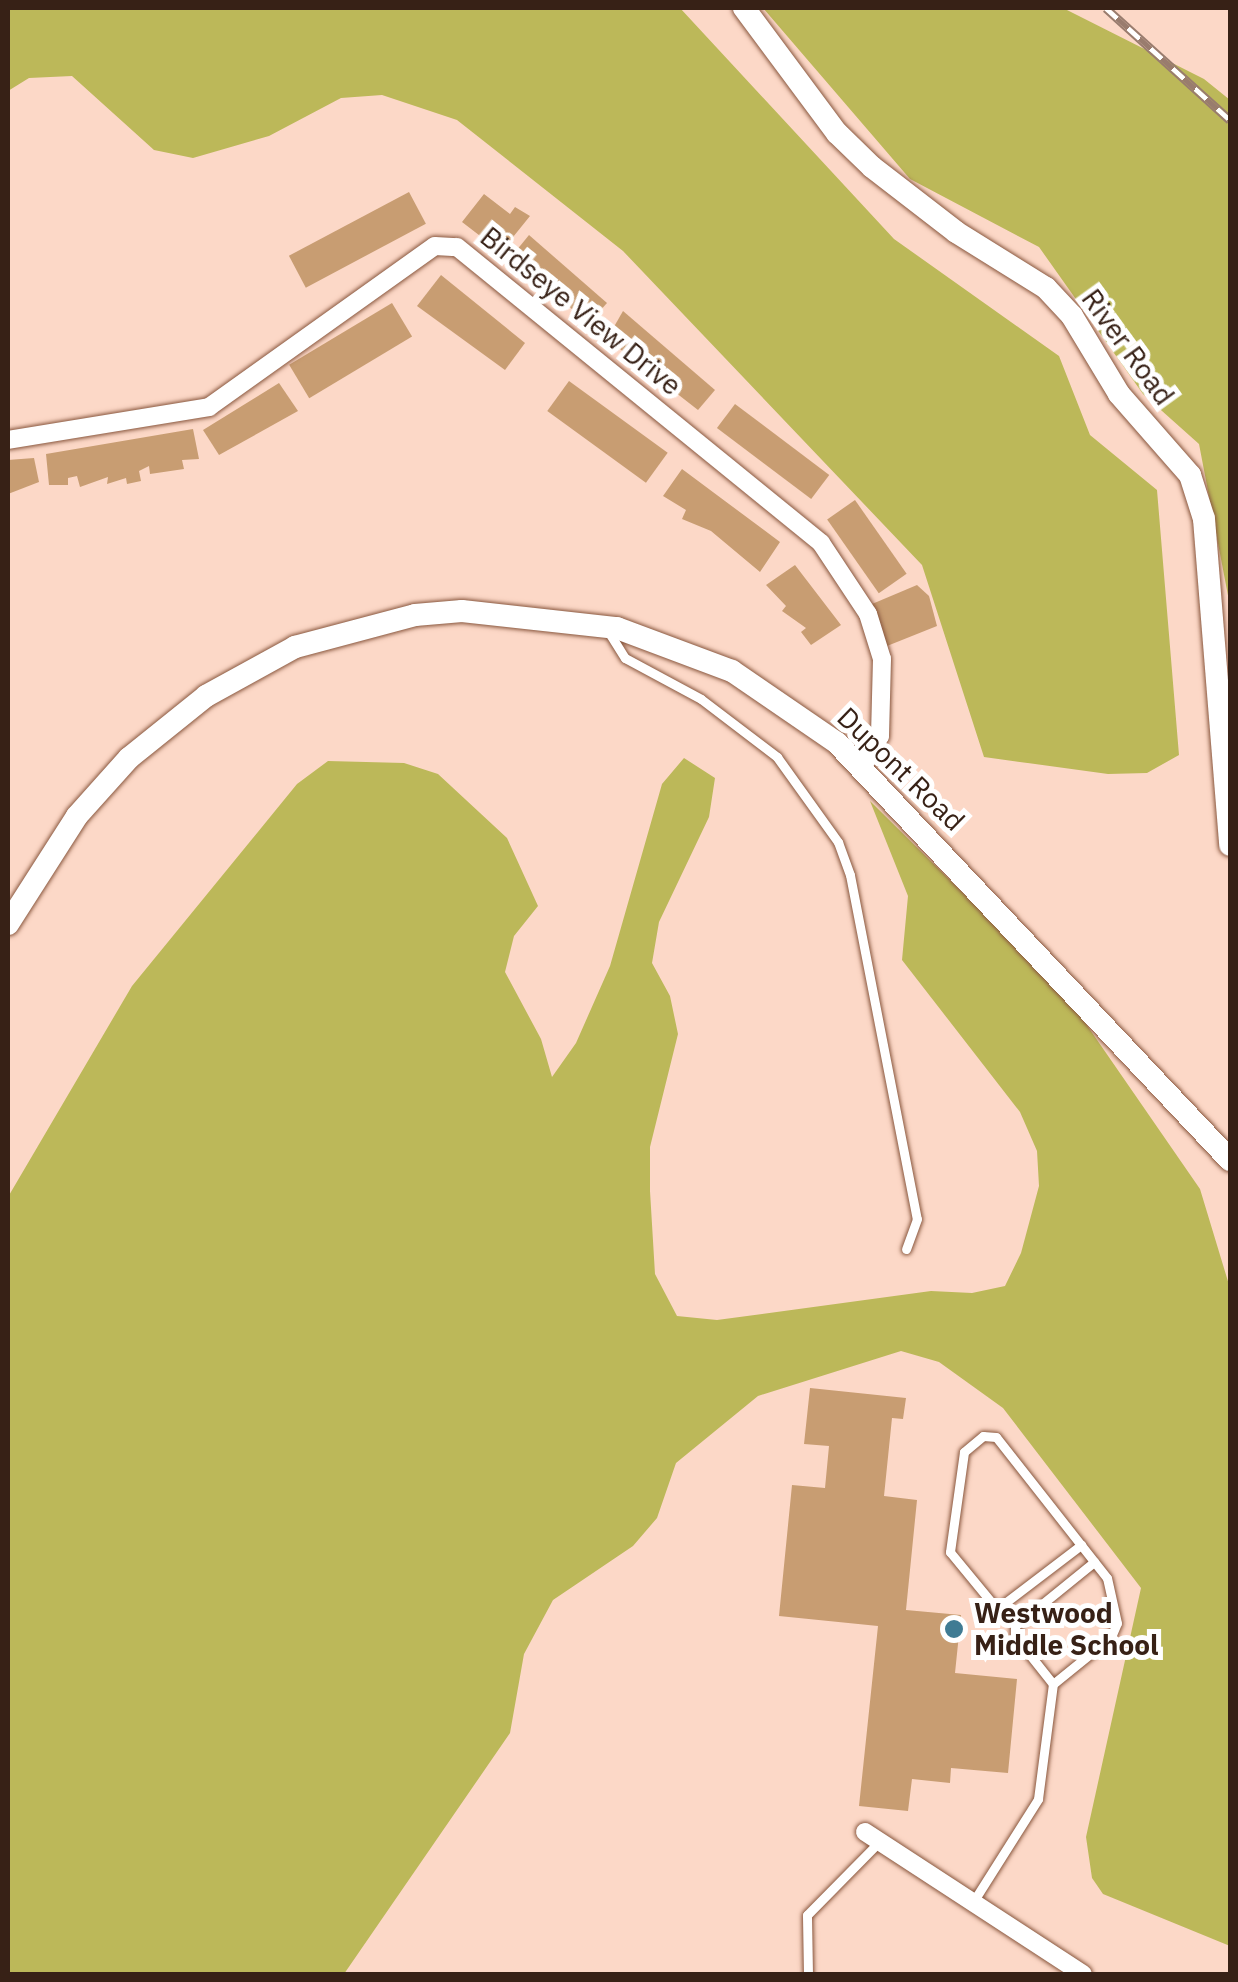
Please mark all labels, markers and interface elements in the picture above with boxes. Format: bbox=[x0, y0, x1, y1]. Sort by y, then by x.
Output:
street label: Birdseye View Drive bbox=[474, 220, 688, 402]
street label: River Road bbox=[1075, 282, 1181, 412]
street label: Dupont Road bbox=[831, 700, 971, 838]
place label: Westwood Middle School bbox=[974, 1596, 1159, 1662]
marker: Westwood Middle School bbox=[943, 1618, 965, 1640]

